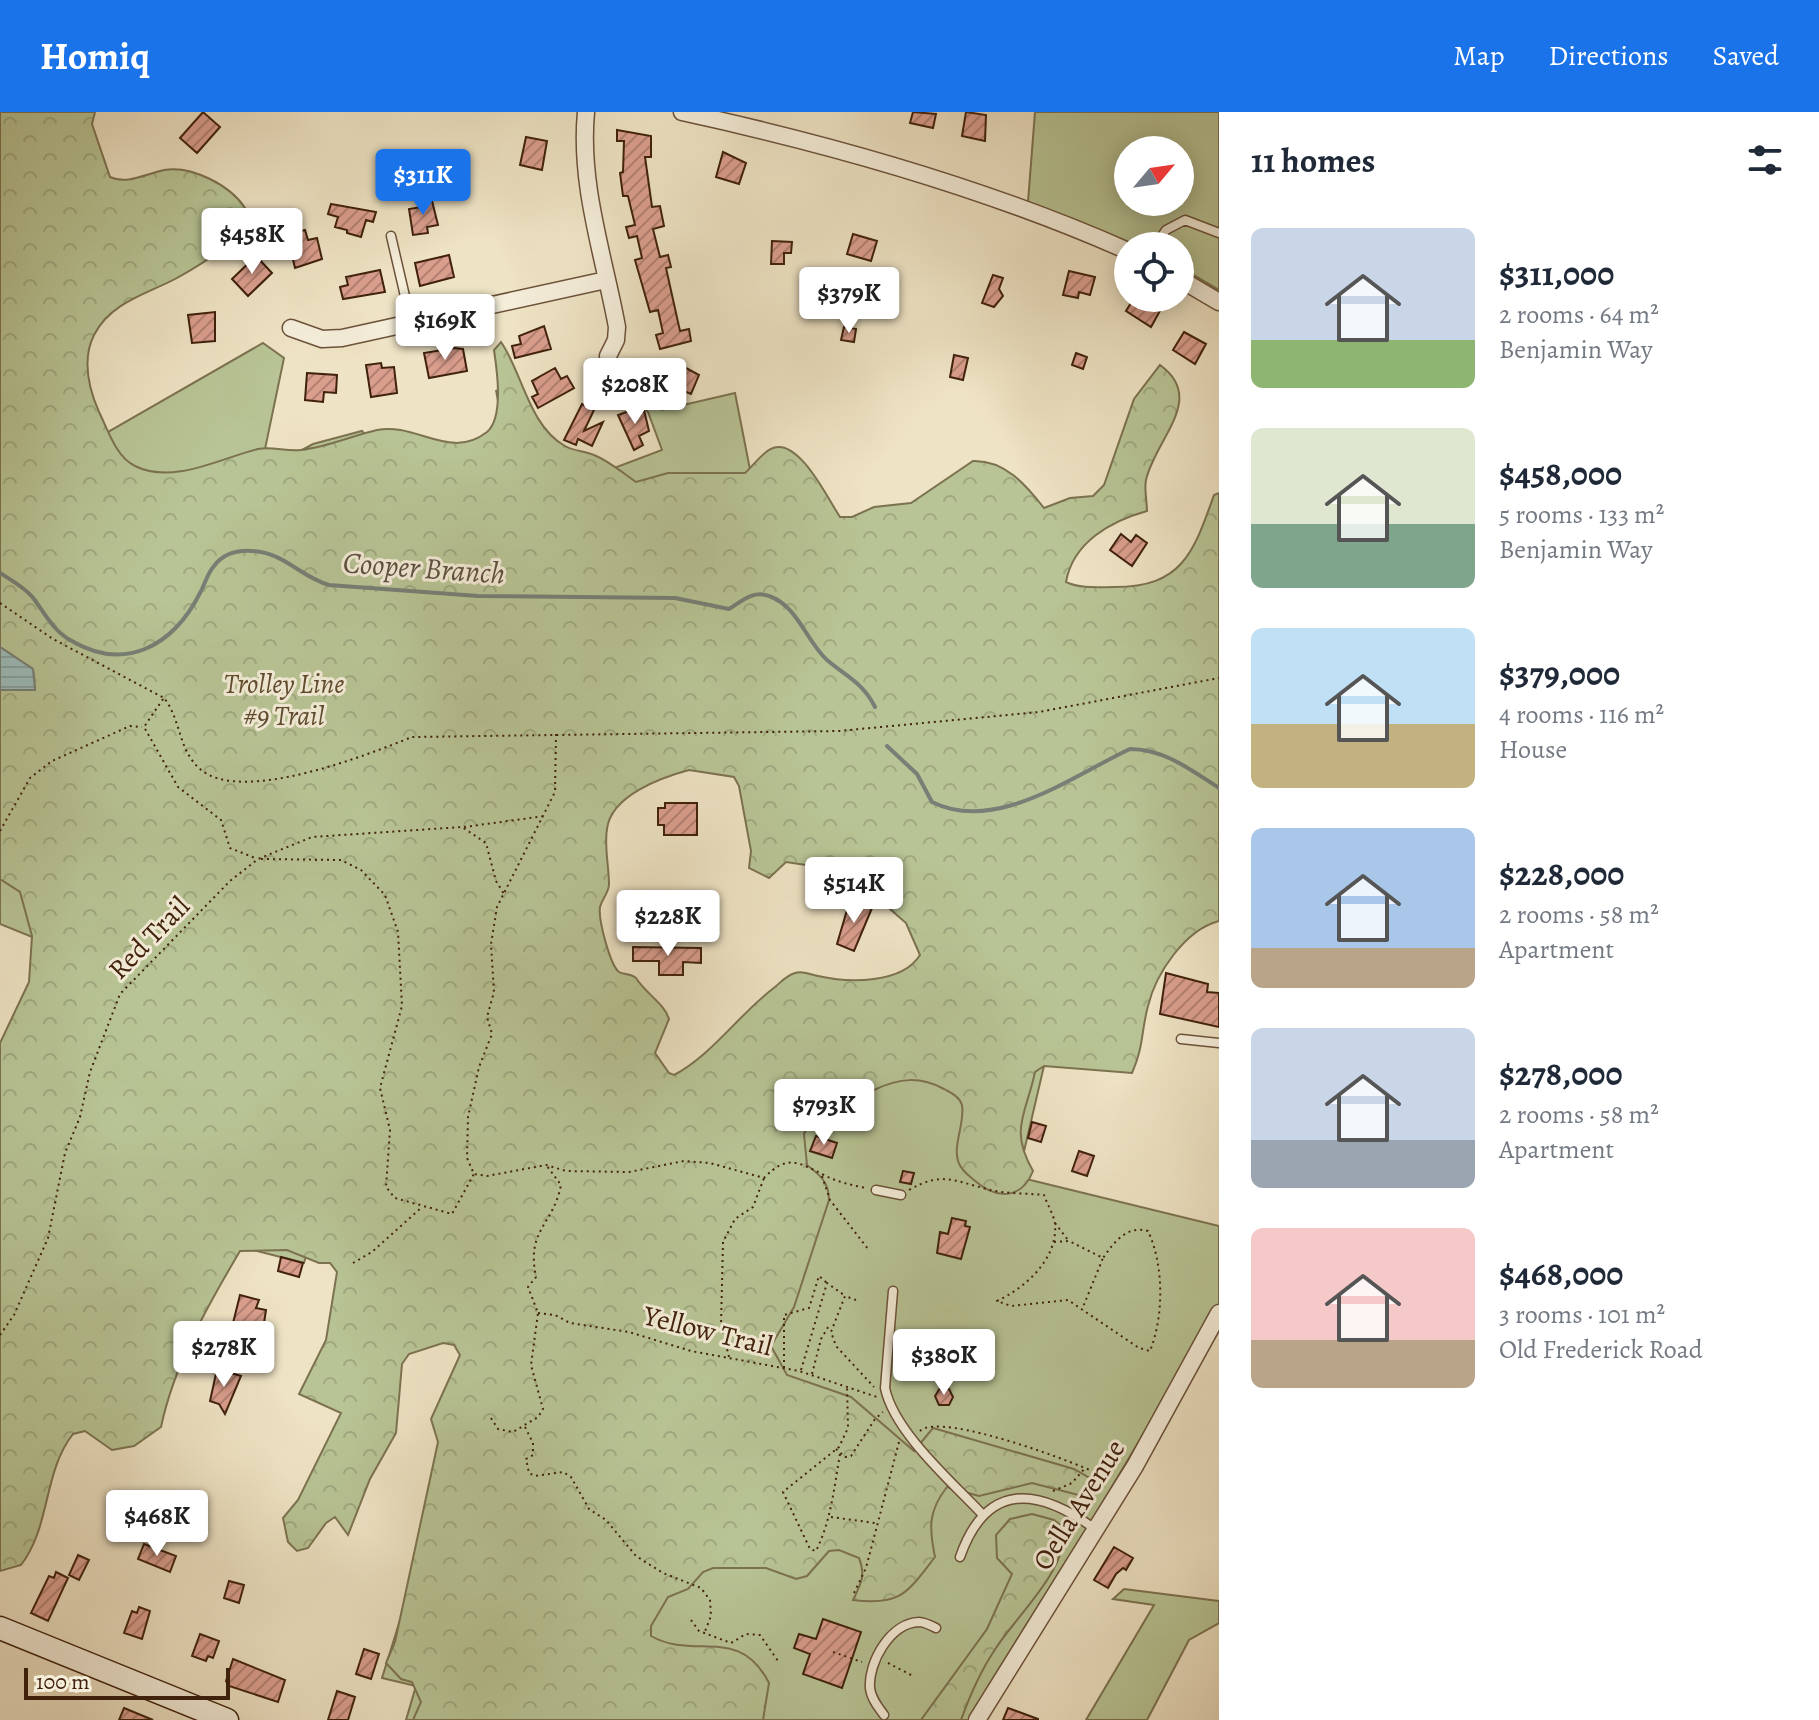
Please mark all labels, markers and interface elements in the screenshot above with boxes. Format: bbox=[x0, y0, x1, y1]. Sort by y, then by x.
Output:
text: Homiq bbox=[40, 30, 150, 82]
text: Map bbox=[1453, 37, 1504, 75]
text: Directions bbox=[1548, 37, 1669, 75]
text: Saved bbox=[1713, 37, 1779, 75]
north arrow bbox=[1114, 136, 1194, 216]
map controls bbox=[1114, 136, 1194, 312]
text: 11 homes bbox=[1251, 137, 1375, 184]
icon: filters bbox=[1743, 138, 1787, 182]
pin: $311K bbox=[367, 149, 479, 217]
text: $311K bbox=[394, 157, 453, 192]
pin: $458K bbox=[196, 208, 308, 276]
text: $458K bbox=[219, 216, 285, 251]
button: locate bbox=[1114, 232, 1194, 312]
text: $311,000 bbox=[1499, 250, 1614, 297]
icon: home bbox=[1315, 260, 1411, 356]
pin: $379K bbox=[793, 267, 905, 335]
text: $379K bbox=[817, 275, 881, 310]
pin: $169K bbox=[389, 294, 501, 362]
text: 2 rooms · 64 m² bbox=[1499, 297, 1659, 332]
text: $169K bbox=[414, 302, 476, 337]
text: Benjamin Way bbox=[1499, 332, 1653, 367]
pin: $208K bbox=[579, 358, 691, 426]
text: $208K bbox=[601, 366, 669, 401]
text: $458,000 bbox=[1499, 450, 1622, 497]
icon: home bbox=[1315, 460, 1411, 556]
text: 5 rooms · 133 m² bbox=[1499, 497, 1664, 532]
text: Benjamin Way bbox=[1499, 532, 1653, 567]
water label: Cooper Branch bbox=[341, 542, 507, 594]
text: $379,000 bbox=[1499, 650, 1620, 697]
icon: home bbox=[1315, 660, 1411, 756]
park label: Trolley Line #9 Trail bbox=[224, 665, 344, 735]
text: 4 rooms · 116 m² bbox=[1499, 697, 1664, 732]
text: House bbox=[1499, 732, 1567, 767]
text: $228,000 bbox=[1499, 850, 1624, 897]
pin: $514K bbox=[798, 857, 910, 925]
icon: home bbox=[1315, 860, 1411, 956]
text: $514K bbox=[823, 865, 885, 900]
street label: Red Trail bbox=[100, 888, 198, 988]
pin: $228K bbox=[612, 890, 724, 958]
text: 2 rooms · 58 m² bbox=[1499, 897, 1659, 932]
text: $228K bbox=[635, 898, 701, 933]
text: Apartment bbox=[1499, 932, 1614, 967]
text: $278,000 bbox=[1499, 1050, 1623, 1097]
icon: home bbox=[1315, 1060, 1411, 1156]
pin: $793K bbox=[768, 1079, 880, 1147]
text: $793K bbox=[792, 1087, 856, 1122]
text: 2 rooms · 58 m² bbox=[1499, 1097, 1659, 1132]
text: Apartment bbox=[1499, 1132, 1614, 1167]
text: $468,000 bbox=[1499, 1250, 1623, 1297]
icon: home bbox=[1315, 1260, 1411, 1356]
street label: Yellow Trail bbox=[639, 1296, 777, 1365]
text: 3 rooms · 101 m² bbox=[1499, 1297, 1665, 1332]
pin: $278K bbox=[168, 1321, 280, 1389]
text: $278K bbox=[191, 1329, 257, 1364]
pin: $380K bbox=[888, 1329, 1000, 1397]
text: Old Frederick Road bbox=[1499, 1332, 1703, 1367]
text: $380K bbox=[911, 1337, 977, 1372]
street label: Oella Avenue bbox=[1024, 1432, 1134, 1578]
pin: $468K bbox=[101, 1490, 213, 1558]
text: $468K bbox=[124, 1498, 190, 1533]
scale bar bbox=[24, 1664, 230, 1700]
text: 100 m bbox=[36, 1667, 90, 1697]

